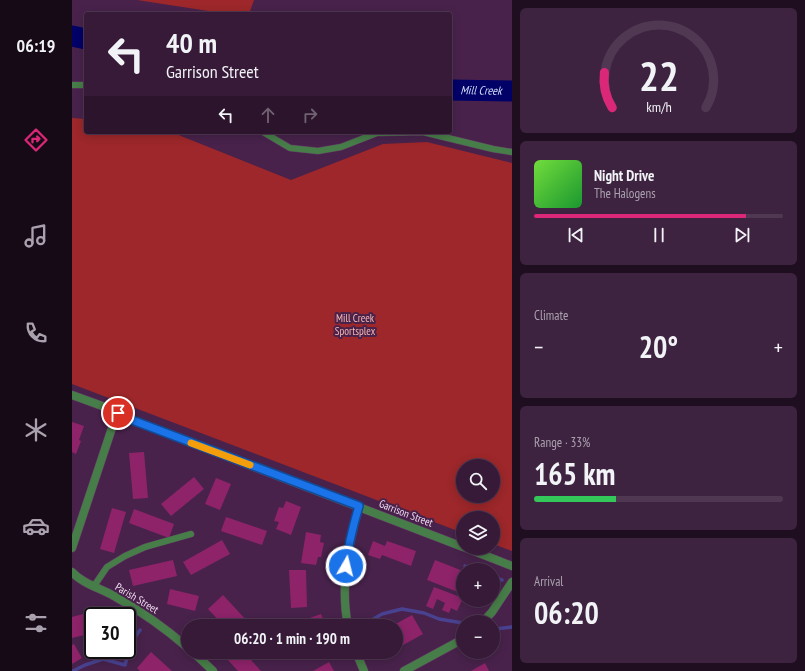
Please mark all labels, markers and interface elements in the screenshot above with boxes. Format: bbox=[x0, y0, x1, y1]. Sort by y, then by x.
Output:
text: 40 m bbox=[166, 24, 217, 61]
icon: left bbox=[100, 28, 152, 80]
text: 06:19 bbox=[17, 34, 55, 57]
text: 22 bbox=[639, 49, 678, 102]
text: Garrison Street bbox=[166, 60, 259, 83]
water label: Mill Creek bbox=[460, 82, 503, 98]
text: km/h bbox=[646, 97, 671, 116]
icon: left bbox=[215, 104, 237, 126]
icon: ahead bbox=[257, 104, 279, 126]
icon: right bbox=[299, 104, 321, 126]
icon: directions bbox=[22, 126, 50, 154]
text: Night Drive bbox=[594, 166, 654, 185]
text: The Halogens bbox=[594, 185, 656, 202]
icon: music bbox=[22, 222, 50, 250]
icon: previous bbox=[565, 224, 587, 246]
icon: pause bbox=[648, 224, 670, 246]
icon: next bbox=[731, 224, 753, 246]
text: Climate bbox=[534, 307, 568, 324]
park label: Mill Creek Sportsplex bbox=[335, 311, 376, 338]
icon: phone bbox=[22, 319, 50, 347]
text: 20° bbox=[639, 327, 678, 366]
text: − bbox=[534, 333, 543, 361]
text: + bbox=[774, 333, 783, 361]
pin bbox=[101, 396, 135, 430]
icon: arrive bbox=[107, 402, 129, 424]
icon: climate bbox=[22, 416, 50, 444]
text: Range · 33% bbox=[534, 434, 590, 451]
text: 165 km bbox=[534, 454, 615, 493]
map controls bbox=[456, 459, 500, 659]
button: search bbox=[456, 459, 500, 503]
street label: Garrison Street bbox=[377, 496, 435, 530]
button: layers bbox=[456, 511, 500, 555]
icon: car bbox=[22, 512, 50, 540]
position arrow bbox=[325, 545, 367, 587]
button: + bbox=[456, 563, 500, 607]
text: Arrival bbox=[534, 573, 563, 590]
street label: Parish Street bbox=[113, 580, 161, 616]
text: 06:20 bbox=[534, 593, 599, 632]
speed limit sign: 30 bbox=[84, 607, 136, 659]
icon: filters bbox=[22, 609, 50, 637]
button: − bbox=[456, 615, 500, 659]
text: 06:20 · 1 min · 190 m bbox=[234, 629, 350, 648]

